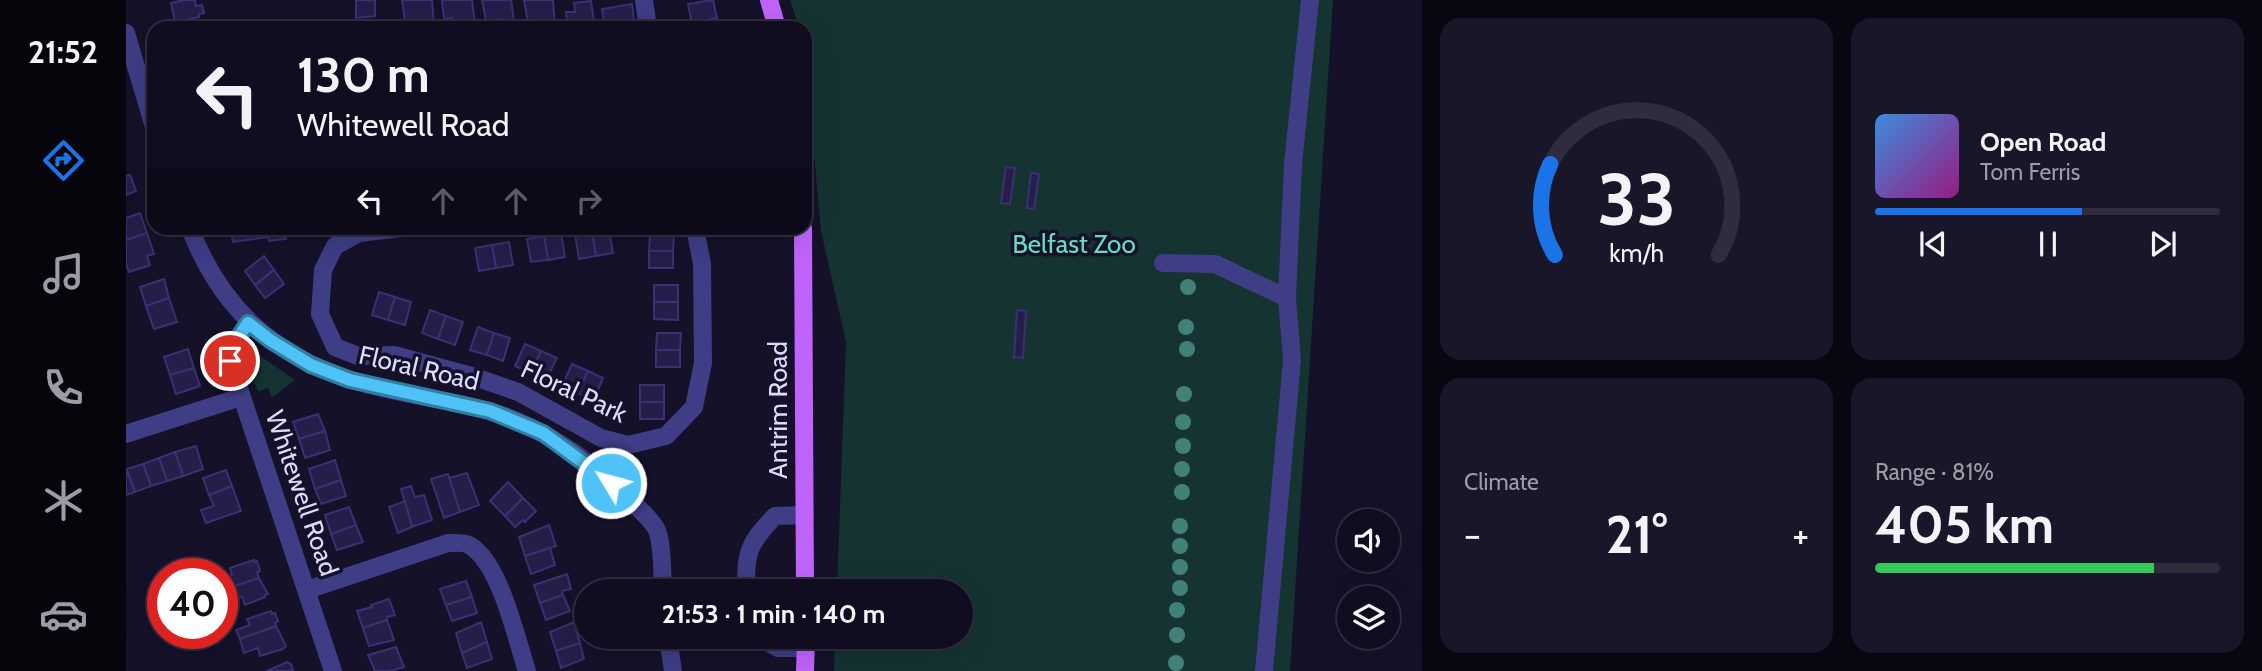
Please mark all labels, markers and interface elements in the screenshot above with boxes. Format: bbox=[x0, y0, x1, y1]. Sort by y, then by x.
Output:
text: 21:52 bbox=[28, 32, 98, 71]
text: 130 m bbox=[297, 45, 430, 104]
icon: left bbox=[182, 49, 273, 140]
text: Whitewell Road bbox=[297, 105, 510, 144]
text: Open Road bbox=[1980, 126, 2106, 158]
icon: directions bbox=[39, 136, 88, 185]
text: 33 bbox=[1597, 155, 1676, 243]
text: Tom Ferris bbox=[1980, 158, 2080, 186]
icon: left bbox=[351, 182, 389, 220]
icon: ahead bbox=[424, 182, 462, 220]
icon: ahead bbox=[497, 182, 535, 220]
icon: right bbox=[570, 182, 608, 220]
icon: previous bbox=[1914, 225, 1952, 263]
icon: pause bbox=[2029, 225, 2067, 263]
icon: next bbox=[2144, 225, 2182, 263]
park label: Belfast Zoo bbox=[1012, 228, 1136, 260]
text: km/h bbox=[1609, 238, 1664, 268]
icon: music bbox=[39, 249, 88, 298]
pin bbox=[200, 331, 260, 391]
street label: Floral Road bbox=[356, 339, 482, 397]
street label: Antrim Road bbox=[762, 341, 794, 479]
icon: arrive bbox=[211, 342, 249, 380]
street label: Floral Park bbox=[516, 353, 632, 430]
icon: phone bbox=[39, 363, 88, 412]
street label: Whitewell Road bbox=[259, 406, 345, 580]
position arrow bbox=[574, 446, 648, 520]
text: Range · 81% bbox=[1875, 458, 1994, 486]
text: Climate bbox=[1464, 468, 1539, 496]
icon: climate bbox=[39, 476, 88, 525]
text: 405 km bbox=[1875, 493, 2054, 556]
text: 21° bbox=[1606, 503, 1667, 566]
map controls bbox=[1337, 509, 1400, 649]
button: sound bbox=[1337, 509, 1400, 572]
text: − bbox=[1464, 511, 1481, 558]
text: + bbox=[1792, 511, 1809, 558]
speed limit sign: 40 bbox=[147, 558, 238, 649]
button: layers bbox=[1337, 586, 1400, 649]
icon: car bbox=[39, 590, 88, 639]
text: 21:53 · 1 min · 140 m bbox=[662, 598, 885, 630]

